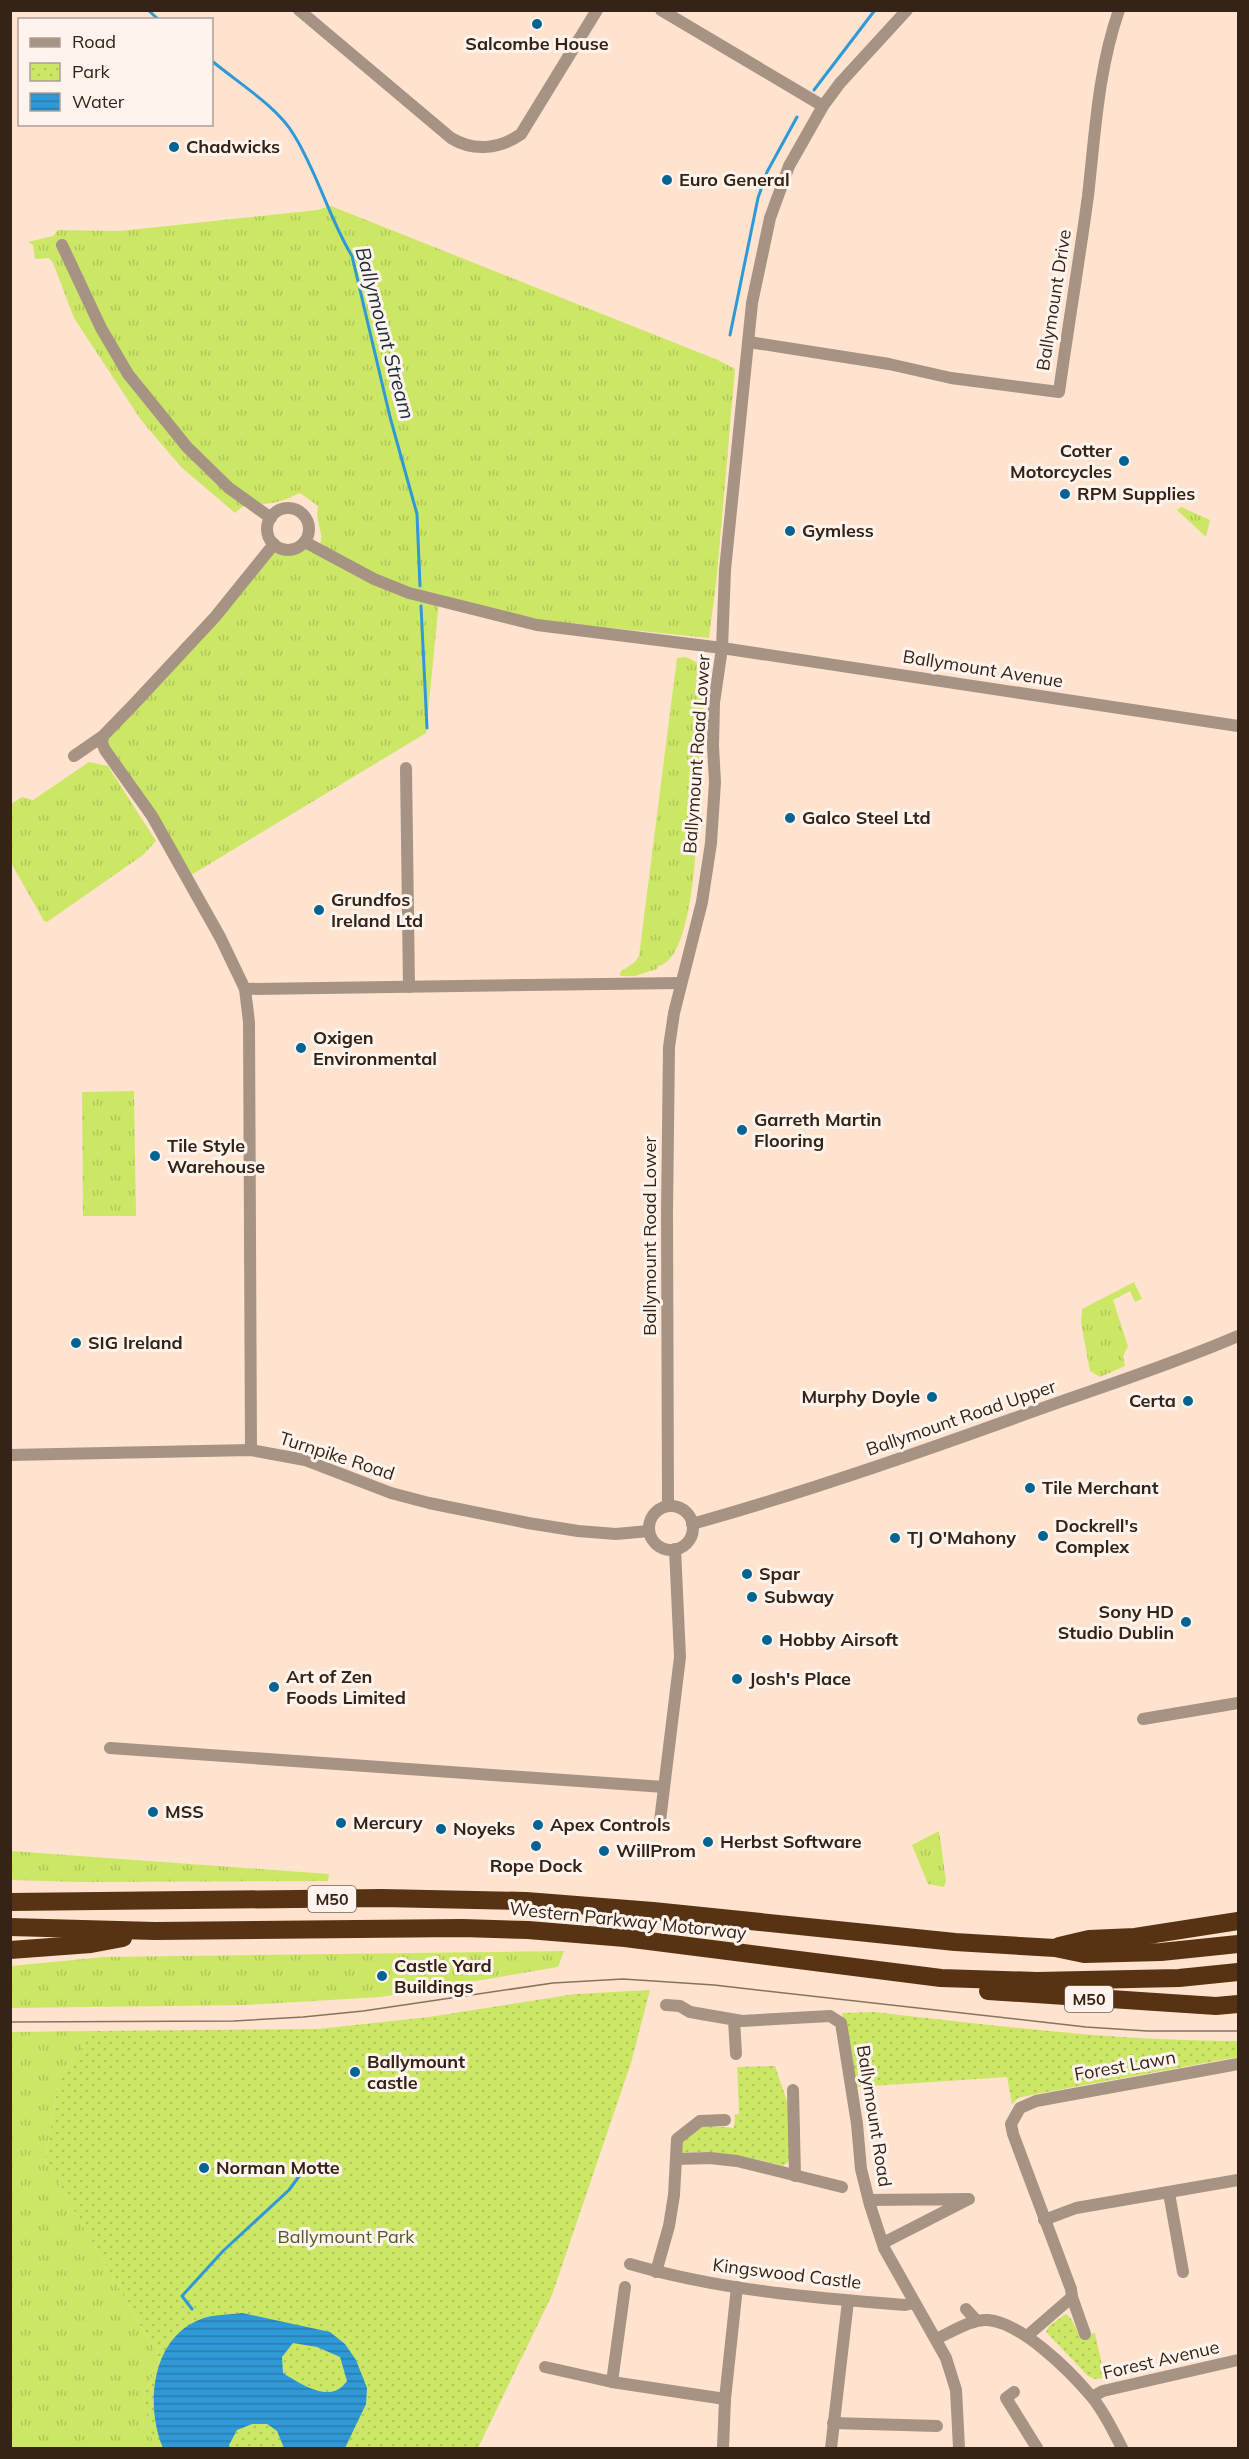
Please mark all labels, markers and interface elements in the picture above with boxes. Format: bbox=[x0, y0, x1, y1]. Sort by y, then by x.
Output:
marker: Salcombe House bbox=[530, 17, 544, 31]
legend bbox=[18, 18, 213, 126]
text: Road bbox=[72, 30, 116, 53]
place label: Salcombe House bbox=[465, 32, 609, 55]
text: Park bbox=[72, 60, 111, 83]
text: Water bbox=[72, 90, 125, 113]
place label: Chadwicks bbox=[186, 135, 280, 158]
marker: Chadwicks bbox=[167, 140, 181, 154]
place label: Euro General bbox=[679, 168, 790, 191]
marker: Euro General bbox=[660, 173, 674, 187]
street label: Ballymount Drive bbox=[1031, 228, 1076, 372]
water label: Ballymount Stream bbox=[350, 244, 420, 422]
place label: Cotter Motorcycles bbox=[1010, 439, 1113, 483]
marker: Cotter Motorcycles bbox=[1117, 454, 1131, 468]
place label: RPM Supplies bbox=[1077, 482, 1195, 505]
marker: RPM Supplies bbox=[1058, 487, 1072, 501]
place label: Gymless bbox=[802, 519, 874, 542]
marker: Gymless bbox=[783, 524, 797, 538]
street label: Ballymount Avenue bbox=[901, 644, 1065, 693]
street label: Ballymount Road Lower bbox=[678, 653, 715, 854]
place label: Galco Steel Ltd bbox=[802, 806, 931, 829]
marker: Galco Steel Ltd bbox=[783, 811, 797, 825]
place label: Grundfos Ireland Ltd bbox=[331, 888, 423, 932]
marker: Grundfos Ireland Ltd bbox=[312, 903, 326, 917]
place label: Oxigen Environmental bbox=[313, 1026, 437, 1070]
marker: Oxigen Environmental bbox=[294, 1041, 308, 1055]
place label: Garreth Martin Flooring bbox=[754, 1108, 882, 1152]
marker: Garreth Martin Flooring bbox=[735, 1123, 749, 1137]
place label: Tile Style Warehouse bbox=[167, 1134, 265, 1178]
street label: Ballymount Road Lower bbox=[638, 1136, 661, 1336]
marker: Tile Style Warehouse bbox=[148, 1149, 162, 1163]
place label: SIG Ireland bbox=[88, 1331, 183, 1354]
marker: SIG Ireland bbox=[69, 1336, 83, 1350]
street label: Ballymount Road Upper bbox=[863, 1374, 1059, 1461]
place label: Murphy Doyle bbox=[801, 1385, 920, 1408]
place label: Certa bbox=[1129, 1389, 1176, 1412]
marker: Murphy Doyle bbox=[925, 1390, 939, 1404]
marker: Certa bbox=[1181, 1394, 1195, 1408]
street label: Turnpike Road bbox=[277, 1426, 398, 1485]
place label: Tile Merchant bbox=[1042, 1476, 1159, 1499]
marker: Tile Merchant bbox=[1023, 1481, 1037, 1495]
place label: Dockrell's Complex bbox=[1055, 1514, 1138, 1558]
place label: TJ O'Mahony bbox=[907, 1526, 1016, 1549]
marker: Dockrell's Complex bbox=[1036, 1529, 1050, 1543]
marker: TJ O'Mahony bbox=[888, 1531, 902, 1545]
place label: Spar bbox=[759, 1562, 801, 1585]
marker: Spar bbox=[740, 1567, 754, 1581]
place label: Subway bbox=[764, 1585, 834, 1608]
marker: Subway bbox=[745, 1590, 759, 1604]
place label: Sony HD Studio Dublin bbox=[1058, 1600, 1174, 1644]
marker: Sony HD Studio Dublin bbox=[1179, 1615, 1193, 1629]
place label: Hobby Airsoft bbox=[779, 1628, 898, 1651]
marker: Hobby Airsoft bbox=[760, 1633, 774, 1647]
place label: Art of Zen Foods Limited bbox=[286, 1665, 406, 1709]
place label: Josh's Place bbox=[749, 1667, 851, 1690]
marker: Josh's Place bbox=[730, 1672, 744, 1686]
marker: Art of Zen Foods Limited bbox=[267, 1680, 281, 1694]
place label: MSS bbox=[165, 1800, 204, 1823]
marker: MSS bbox=[146, 1805, 160, 1819]
place label: Mercury bbox=[353, 1811, 423, 1834]
place label: Apex Controls bbox=[550, 1813, 671, 1836]
marker: Mercury bbox=[334, 1816, 348, 1830]
place label: Noyeks bbox=[453, 1817, 515, 1840]
marker: Apex Controls bbox=[531, 1818, 545, 1832]
marker: Noyeks bbox=[434, 1822, 448, 1836]
place label: Herbst Software bbox=[720, 1830, 862, 1853]
marker: Herbst Software bbox=[701, 1835, 715, 1849]
marker: Rope Dock bbox=[529, 1839, 543, 1853]
place label: WillProm bbox=[616, 1839, 696, 1862]
marker: WillProm bbox=[597, 1844, 611, 1858]
place label: Rope Dock bbox=[490, 1854, 583, 1877]
road number: M50 bbox=[308, 1886, 356, 1912]
street label: Western Parkway Motorway bbox=[508, 1897, 748, 1944]
place label: Castle Yard Buildings bbox=[394, 1954, 492, 1998]
marker: Castle Yard Buildings bbox=[375, 1969, 389, 1983]
road number: M50 bbox=[1065, 1986, 1113, 2012]
street label: Ballymount Road bbox=[852, 2043, 897, 2188]
street label: Forest Lawn bbox=[1072, 2045, 1178, 2086]
place label: Ballymount castle bbox=[367, 2050, 465, 2094]
marker: Ballymount castle bbox=[348, 2065, 362, 2079]
place label: Norman Motte bbox=[216, 2156, 340, 2179]
marker: Norman Motte bbox=[197, 2161, 211, 2175]
park label: Ballymount Park bbox=[277, 2225, 415, 2248]
street label: Kingswood Castle bbox=[711, 2253, 863, 2294]
street label: Forest Avenue bbox=[1100, 2335, 1221, 2384]

